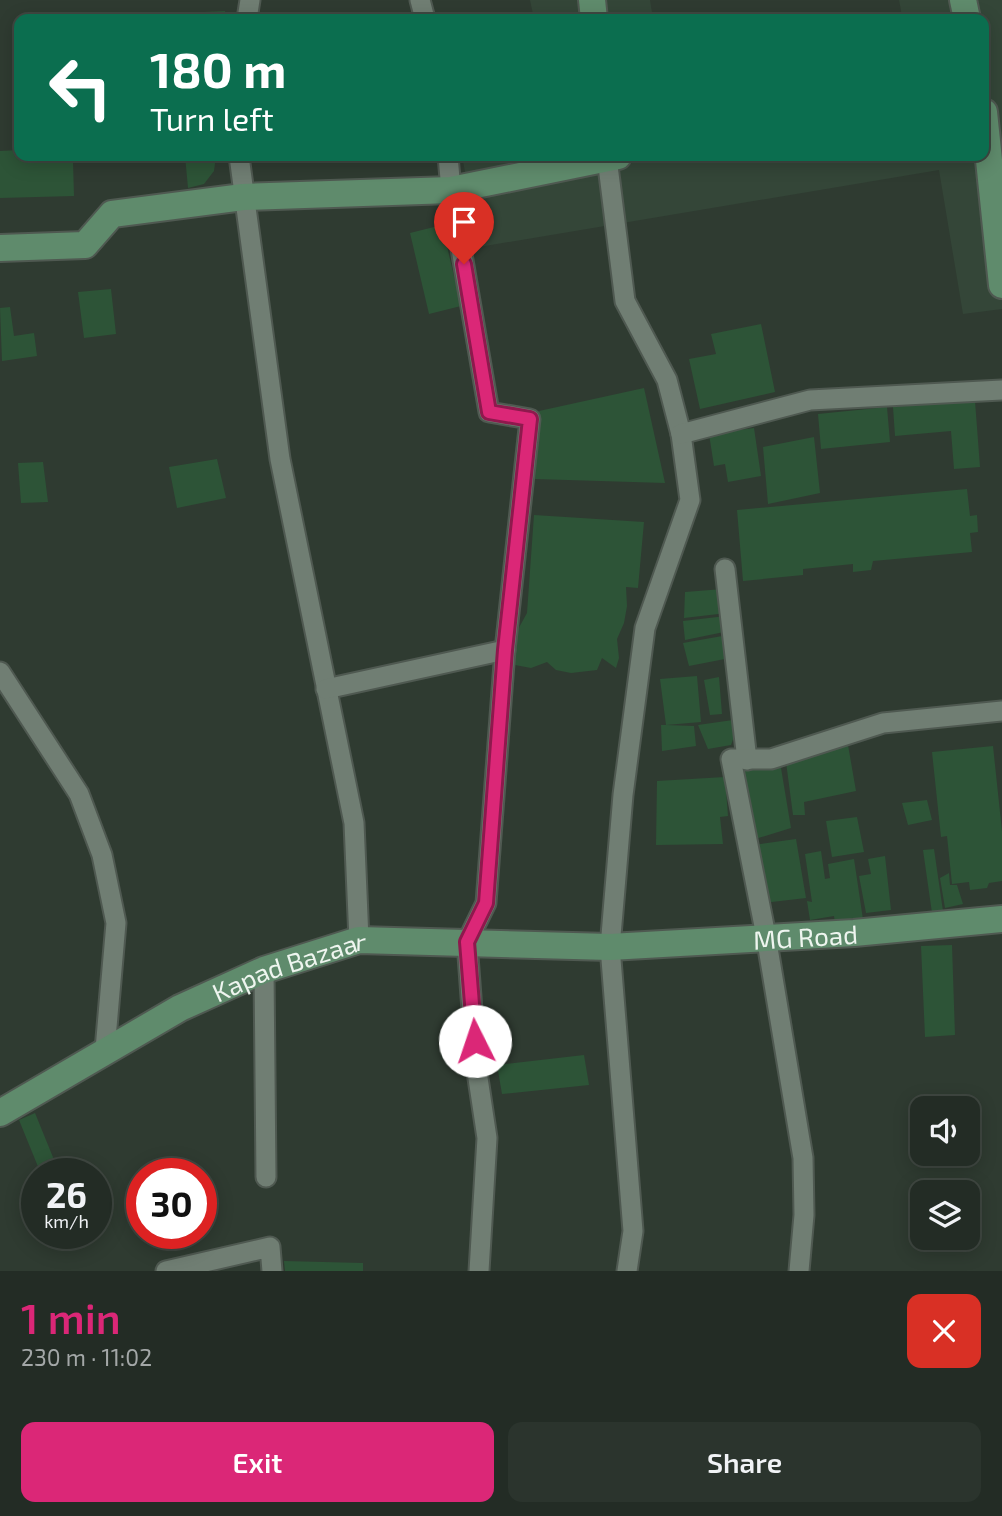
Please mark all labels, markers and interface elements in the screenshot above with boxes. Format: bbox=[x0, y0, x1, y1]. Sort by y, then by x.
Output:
text: 180 m bbox=[150, 39, 286, 98]
icon: left bbox=[35, 42, 126, 133]
text: Turn left bbox=[150, 99, 274, 137]
pin bbox=[434, 192, 494, 264]
icon: arrive bbox=[445, 203, 483, 241]
street label: MG Road bbox=[752, 917, 859, 954]
street label: Kapad Bazaar bbox=[207, 924, 366, 1007]
position arrow bbox=[438, 1004, 512, 1078]
map controls bbox=[910, 1096, 980, 1250]
button: sound bbox=[910, 1096, 980, 1166]
speed limit sign: 30 bbox=[126, 1158, 217, 1249]
text: 26 bbox=[46, 1173, 87, 1215]
button: layers bbox=[910, 1180, 980, 1250]
text: km/h bbox=[44, 1210, 89, 1232]
text: 1 min bbox=[21, 1292, 121, 1342]
button: close bbox=[907, 1294, 981, 1368]
text: 230 m · 11:02 bbox=[21, 1343, 152, 1371]
button: Exit bbox=[21, 1422, 494, 1502]
button: Share bbox=[508, 1422, 981, 1502]

